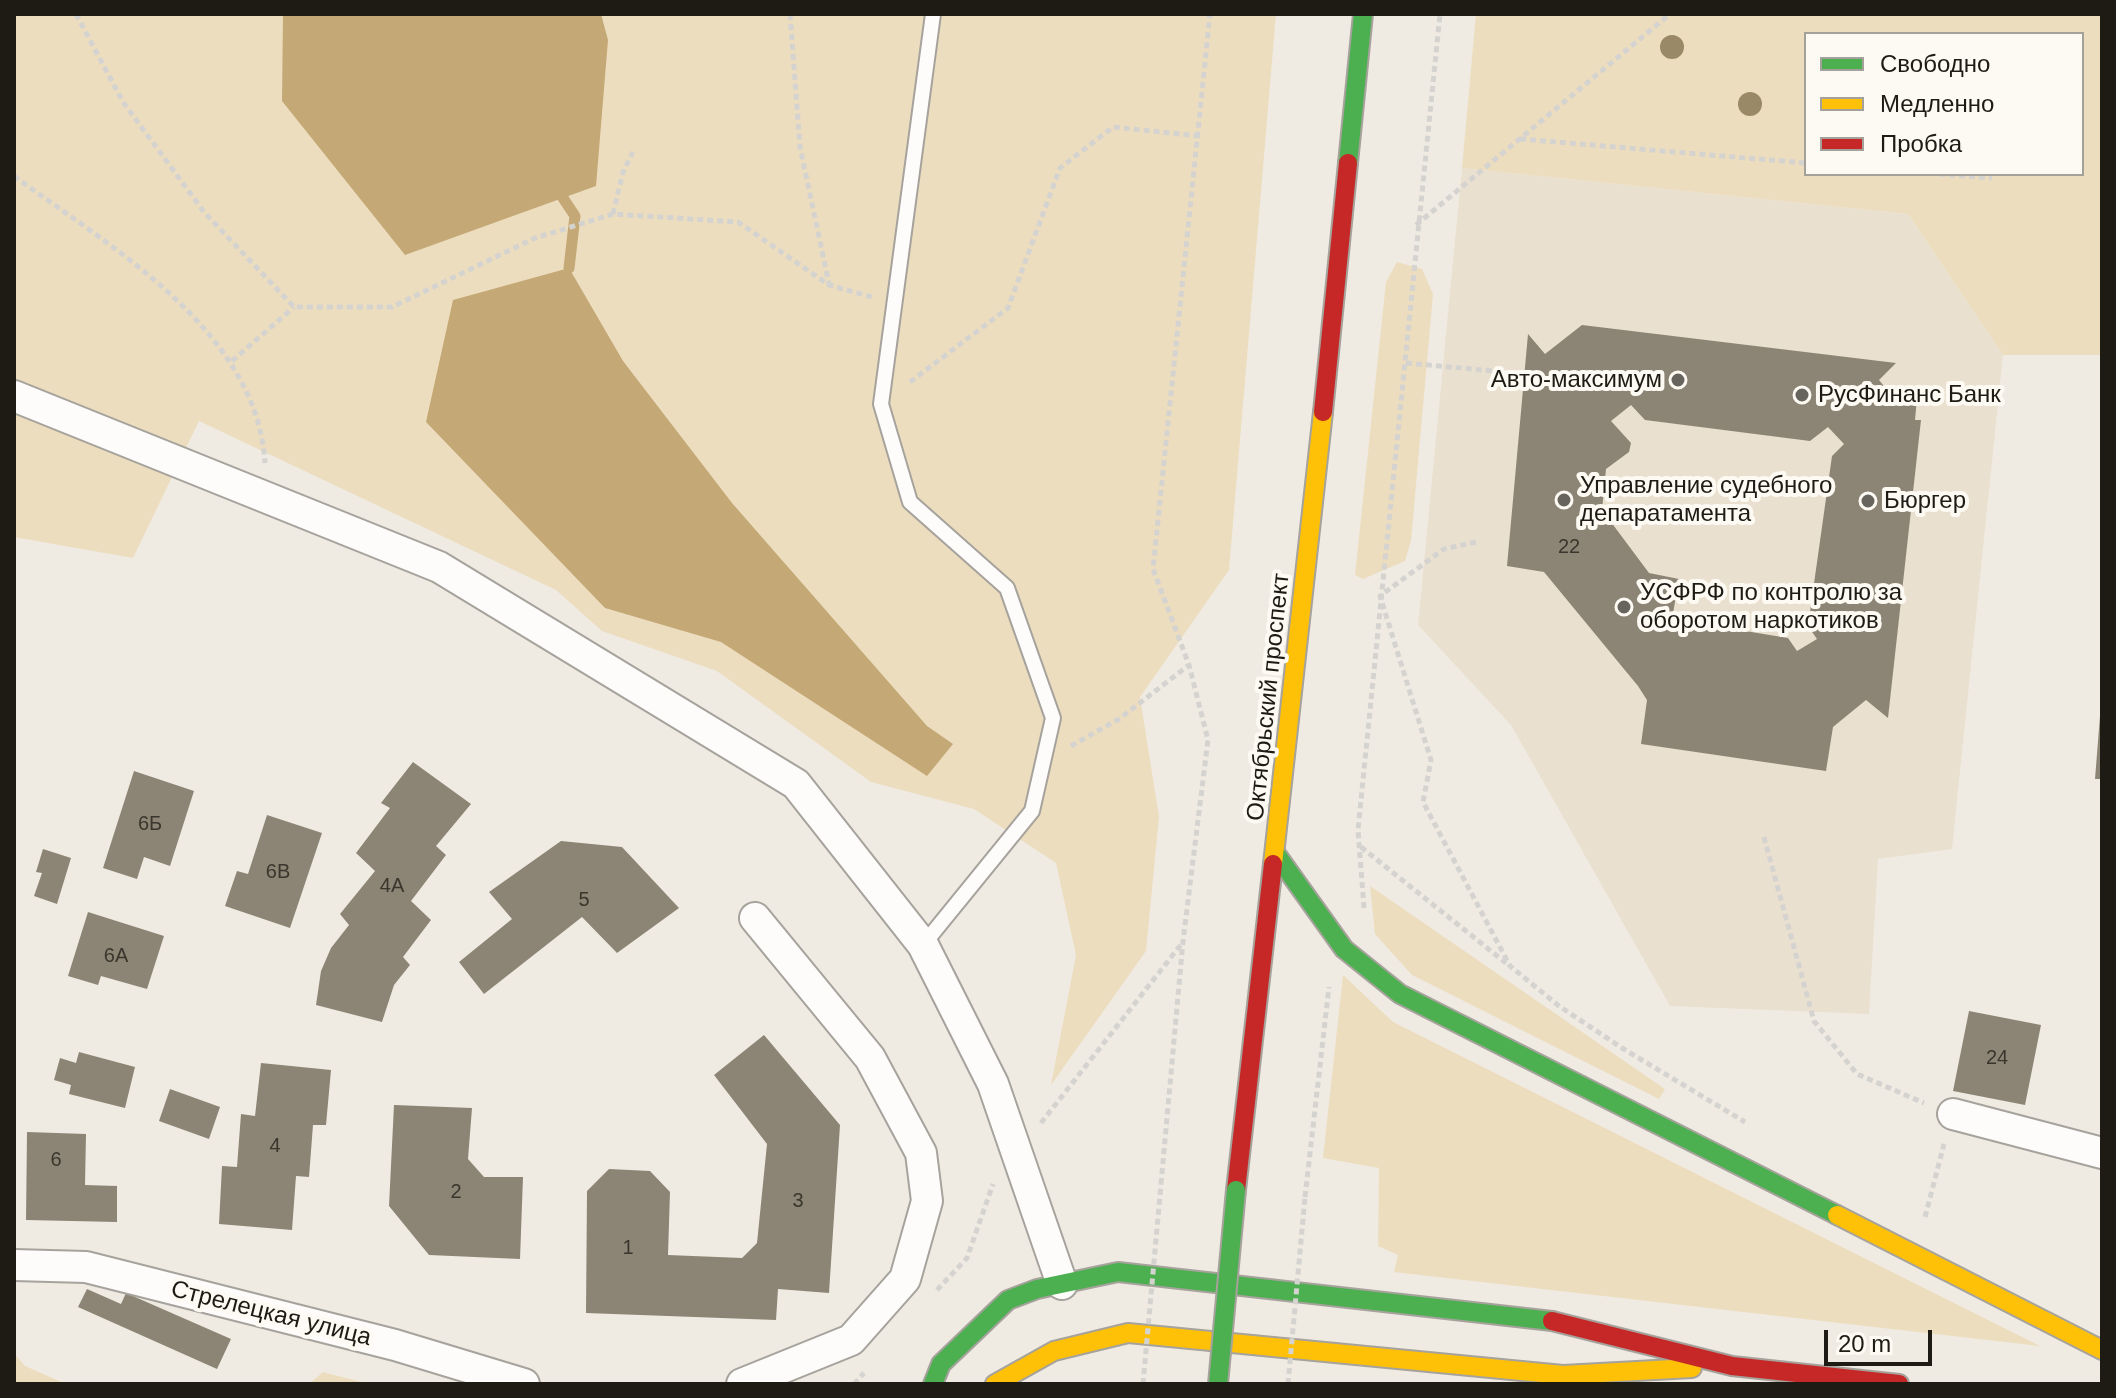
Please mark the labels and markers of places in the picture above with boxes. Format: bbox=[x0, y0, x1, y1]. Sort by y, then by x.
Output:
place label: Авто-максимум bbox=[1491, 366, 1662, 394]
marker: Авто-максимум bbox=[1669, 371, 1687, 389]
place label: РусФинанс Банк bbox=[1818, 381, 2001, 409]
marker: РусФинанс Банк bbox=[1793, 386, 1811, 404]
place label: Управление судебного депаратамента bbox=[1580, 472, 1832, 528]
place label: Бюргер bbox=[1884, 487, 1966, 515]
marker: Управление судебного депаратамента bbox=[1555, 491, 1573, 509]
marker: Бюргер bbox=[1859, 492, 1877, 510]
place label: УСФРФ по контролю за оборотом наркотиков bbox=[1640, 579, 1902, 635]
marker: УСФРФ по контролю за оборотом наркотиков bbox=[1615, 598, 1633, 616]

